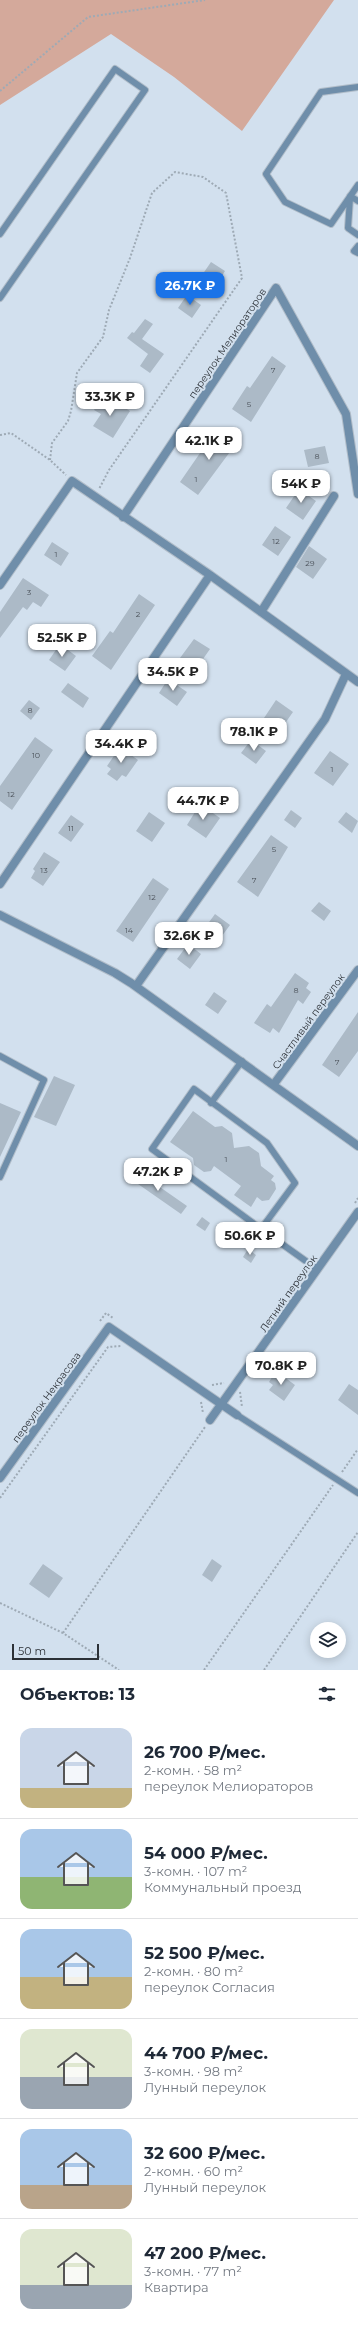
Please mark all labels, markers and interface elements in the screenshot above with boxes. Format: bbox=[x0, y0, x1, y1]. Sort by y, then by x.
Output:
pin: 26.7K ₽ bbox=[153, 272, 227, 306]
text: 26.7K ₽ bbox=[165, 277, 215, 293]
street label: переулок Мелиораторов bbox=[186, 286, 269, 401]
house number: 7 bbox=[271, 365, 276, 375]
pin: 33.3K ₽ bbox=[73, 383, 147, 417]
text: 33.3K ₽ bbox=[85, 388, 135, 404]
house number: 5 bbox=[247, 399, 252, 409]
pin: 42.1K ₽ bbox=[172, 427, 246, 461]
text: 42.1K ₽ bbox=[185, 432, 233, 448]
house number: 8 bbox=[314, 451, 320, 461]
pin: 54K ₽ bbox=[273, 470, 329, 504]
house number: 1 bbox=[195, 474, 197, 484]
text: 54K ₽ bbox=[281, 475, 321, 491]
house number: 12 bbox=[272, 536, 280, 546]
house number: 1 bbox=[55, 549, 57, 559]
house number: 29 bbox=[305, 558, 315, 568]
house number: 3 bbox=[27, 587, 32, 597]
house number: 2 bbox=[136, 609, 141, 619]
pin: 52.5K ₽ bbox=[25, 624, 99, 658]
text: 52.5K ₽ bbox=[37, 629, 87, 645]
pin: 34.5K ₽ bbox=[136, 658, 210, 692]
text: 34.5K ₽ bbox=[147, 663, 199, 679]
house number: 8 bbox=[27, 705, 33, 715]
pin: 78.1K ₽ bbox=[217, 718, 291, 752]
text: 78.1K ₽ bbox=[230, 723, 278, 739]
pin: 34.4K ₽ bbox=[84, 730, 158, 764]
text: 34.4K ₽ bbox=[95, 735, 147, 751]
house number: 10 bbox=[32, 750, 40, 760]
house number: 1 bbox=[331, 764, 333, 774]
pin: 44.7K ₽ bbox=[166, 787, 240, 821]
house number: 12 bbox=[7, 789, 15, 799]
text: 44.7K ₽ bbox=[177, 792, 229, 808]
house number: 11 bbox=[68, 823, 74, 833]
house number: 5 bbox=[272, 844, 277, 854]
house number: 13 bbox=[40, 865, 48, 875]
house number: 7 bbox=[252, 875, 257, 885]
house number: 12 bbox=[148, 892, 156, 902]
pin: 32.6K ₽ bbox=[152, 922, 226, 956]
house number: 14 bbox=[125, 925, 134, 935]
text: 32.6K ₽ bbox=[164, 927, 214, 943]
street label: Счастливый переулок bbox=[269, 971, 348, 1072]
house number: 8 bbox=[293, 985, 299, 995]
house number: 7 bbox=[335, 1057, 340, 1067]
house number: 1 bbox=[225, 1154, 227, 1164]
pin: 47.2K ₽ bbox=[121, 1158, 195, 1192]
text: 47.2K ₽ bbox=[133, 1163, 183, 1179]
pin: 50.6K ₽ bbox=[213, 1222, 287, 1256]
text: 50.6K ₽ bbox=[224, 1227, 276, 1243]
street label: Летний переулок bbox=[257, 1252, 320, 1334]
street label: переулок Некрасова bbox=[9, 1349, 84, 1445]
pin: 70.8K ₽ bbox=[244, 1352, 318, 1386]
text: 70.8K ₽ bbox=[255, 1357, 307, 1373]
map controls bbox=[310, 1622, 346, 1658]
button: layers bbox=[310, 1622, 346, 1658]
scale bar bbox=[12, 1642, 99, 1661]
text: 50 m bbox=[18, 1644, 46, 1658]
icon: filters bbox=[316, 1683, 338, 1705]
text: Объектов: 13 bbox=[20, 1684, 135, 1704]
text: 26 700 ₽/мес. bbox=[144, 1742, 265, 1762]
icon: home bbox=[52, 1744, 100, 1792]
text: 2-комн. · 58 m² bbox=[144, 1762, 242, 1778]
text: переулок Мелиораторов bbox=[144, 1778, 314, 1794]
text: 54 000 ₽/мес. bbox=[144, 1843, 268, 1863]
icon: home bbox=[52, 1845, 100, 1893]
text: 3-комн. · 107 m² bbox=[144, 1863, 247, 1879]
text: Коммунальный проезд bbox=[144, 1879, 301, 1895]
text: 52 500 ₽/мес. bbox=[144, 1943, 265, 1963]
icon: home bbox=[52, 1945, 100, 1993]
text: 2-комн. · 80 m² bbox=[144, 1963, 243, 1979]
text: переулок Согласия bbox=[144, 1979, 275, 1995]
text: 44 700 ₽/мес. bbox=[144, 2043, 268, 2063]
icon: home bbox=[52, 2045, 100, 2093]
text: 3-комн. · 98 m² bbox=[144, 2063, 243, 2079]
text: Лунный переулок bbox=[144, 2079, 266, 2095]
text: 32 600 ₽/мес. bbox=[144, 2143, 265, 2163]
icon: home bbox=[52, 2145, 100, 2193]
text: 2-комн. · 60 m² bbox=[144, 2163, 243, 2179]
text: Лунный переулок bbox=[144, 2179, 266, 2195]
text: 47 200 ₽/мес. bbox=[144, 2243, 266, 2263]
icon: home bbox=[52, 2245, 100, 2293]
text: 3-комн. · 77 m² bbox=[144, 2263, 242, 2279]
text: Квартира bbox=[144, 2279, 209, 2295]

